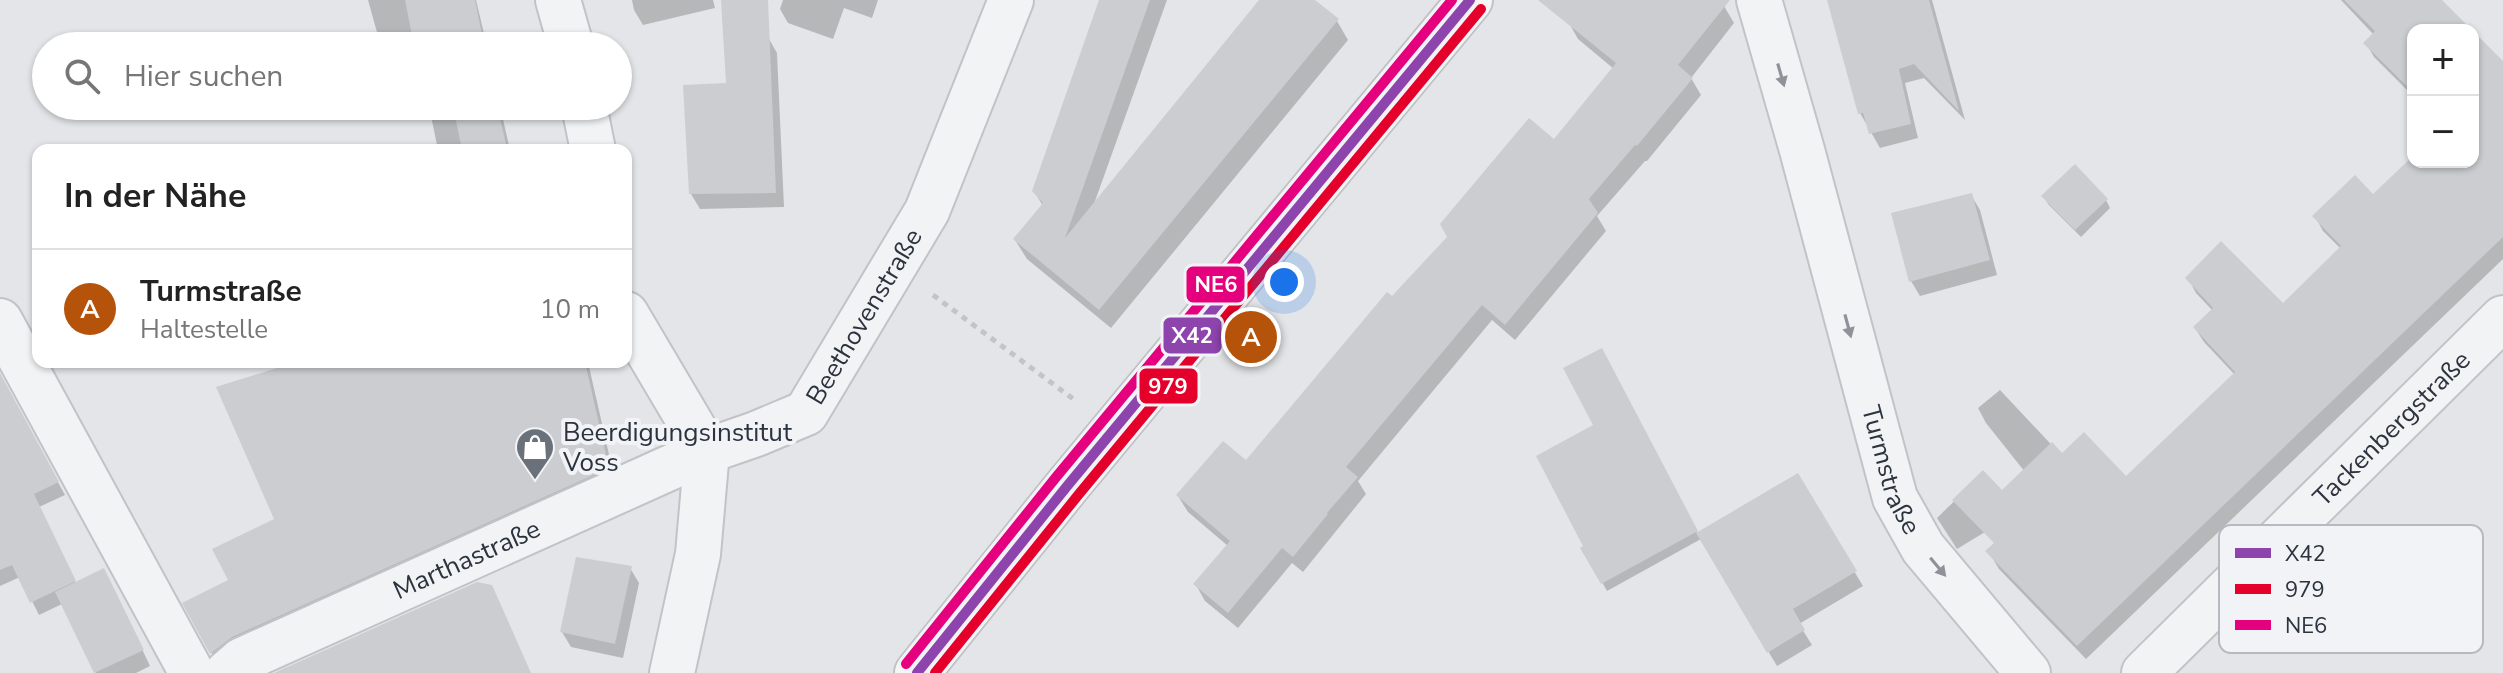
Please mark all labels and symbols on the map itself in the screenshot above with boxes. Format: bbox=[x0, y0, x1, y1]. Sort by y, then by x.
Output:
one-way arrow bbox=[1775, 63, 1788, 87]
street label: Beethovenstraße bbox=[798, 222, 931, 411]
your location bbox=[1264, 262, 1304, 302]
line badge: NE6 bbox=[1185, 265, 1246, 304]
text: NE6 bbox=[1195, 270, 1237, 300]
pin: A bbox=[1225, 307, 1277, 367]
one-way arrow bbox=[1842, 314, 1854, 339]
line badge: X42 bbox=[1162, 316, 1223, 355]
text: X42 bbox=[1170, 321, 1213, 351]
street label: Tackenbergstraße bbox=[2305, 343, 2478, 514]
line badge: 979 bbox=[1138, 367, 1199, 405]
text: 979 bbox=[1148, 372, 1188, 402]
street label: Turmstraße bbox=[1853, 401, 1929, 541]
place label: Beerdigungsinstitut Voss bbox=[562, 415, 793, 480]
shop icon: Beerdigungsinstitut Voss bbox=[514, 426, 556, 481]
street label: Marthastraße bbox=[387, 511, 546, 608]
legend bbox=[2219, 525, 2483, 653]
text: X42 bbox=[2285, 539, 2326, 569]
one-way arrow bbox=[1929, 557, 1946, 577]
text: 979 bbox=[2285, 575, 2325, 605]
text: NE6 bbox=[2285, 611, 2327, 641]

